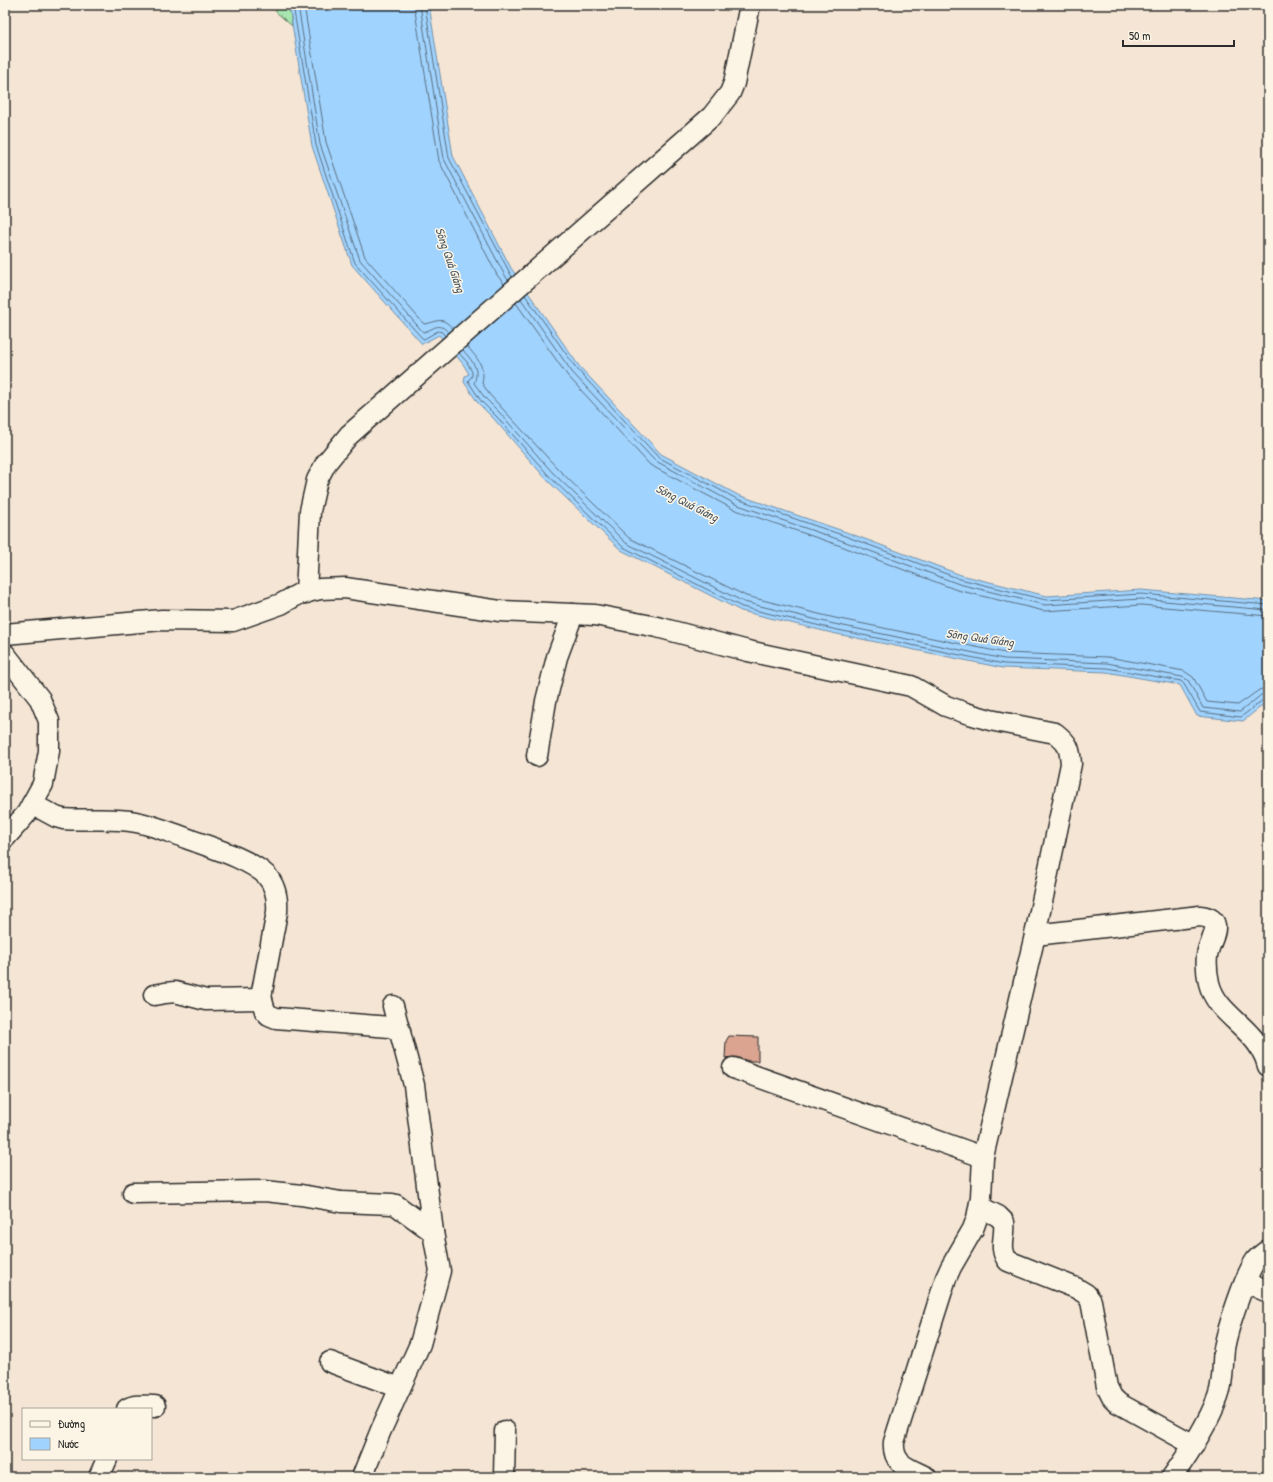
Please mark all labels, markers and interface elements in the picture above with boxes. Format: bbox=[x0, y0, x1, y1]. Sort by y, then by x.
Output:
scale bar bbox=[1123, 22, 1234, 48]
text: 50 m bbox=[1129, 27, 1150, 44]
water label: Sông Quá Giáng bbox=[431, 225, 470, 295]
water label: Sông Quá Giáng bbox=[653, 480, 722, 526]
water label: Sông Quá Giáng bbox=[945, 624, 1016, 651]
legend bbox=[22, 1408, 152, 1460]
text: Đường bbox=[58, 1415, 85, 1432]
text: Nước bbox=[58, 1435, 79, 1452]

